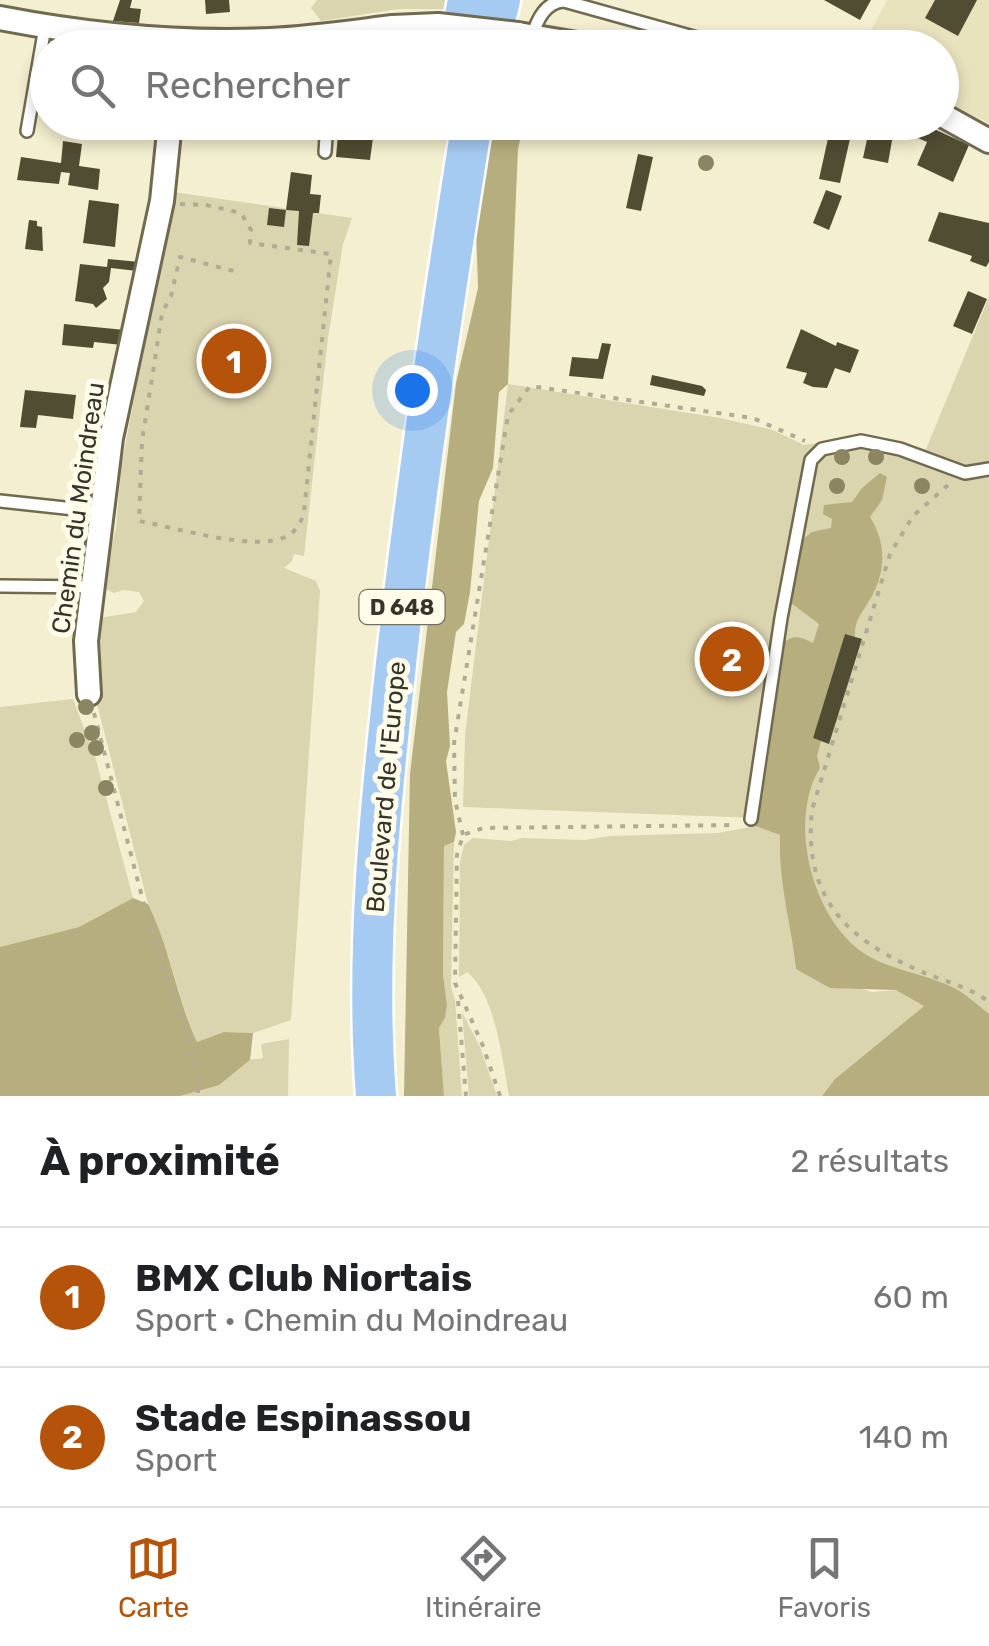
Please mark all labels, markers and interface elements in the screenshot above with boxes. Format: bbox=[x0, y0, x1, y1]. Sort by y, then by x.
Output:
search box bbox=[30, 30, 959, 140]
icon: search bbox=[65, 58, 120, 113]
text: Rechercher bbox=[145, 62, 350, 108]
pin: 1 bbox=[202, 324, 266, 398]
your location bbox=[387, 365, 438, 416]
street label: Chemin du Moindreau bbox=[46, 380, 110, 636]
road number: D 648 bbox=[360, 590, 444, 624]
pin: 2 bbox=[700, 622, 764, 696]
street label: Boulevard de l'Europe bbox=[361, 660, 411, 914]
text: À proximité bbox=[40, 1136, 280, 1186]
text: 2 résultats bbox=[790, 1142, 949, 1180]
text: BMX Club Niortais bbox=[135, 1255, 472, 1301]
text: 1 bbox=[65, 1278, 80, 1316]
text: 60 m bbox=[873, 1278, 949, 1316]
text: Sport · Chemin du Moindreau bbox=[135, 1301, 568, 1339]
text: Stade Espinassou bbox=[135, 1395, 472, 1441]
text: 2 bbox=[62, 1418, 83, 1456]
text: 140 m bbox=[859, 1418, 949, 1456]
text: Sport bbox=[135, 1441, 217, 1479]
tab: Carte bbox=[118, 1531, 189, 1624]
tab: Itinéraire bbox=[425, 1531, 542, 1624]
tab: Favoris bbox=[778, 1531, 871, 1624]

